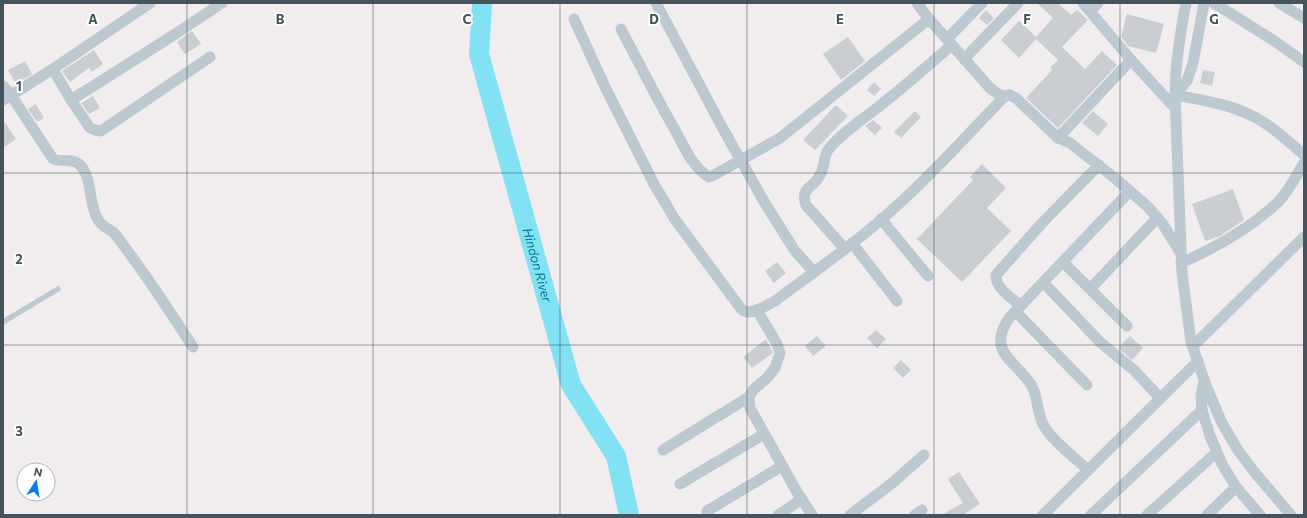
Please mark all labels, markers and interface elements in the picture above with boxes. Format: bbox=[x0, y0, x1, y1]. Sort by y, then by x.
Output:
text: A bbox=[88, 11, 98, 27]
text: B bbox=[276, 11, 285, 27]
text: C bbox=[463, 11, 472, 27]
text: D bbox=[649, 11, 659, 27]
text: E bbox=[836, 11, 844, 27]
text: F bbox=[1023, 11, 1031, 27]
text: G bbox=[1209, 11, 1219, 27]
text: 1 bbox=[16, 78, 22, 94]
water label: Hindon River bbox=[520, 226, 556, 305]
text: 2 bbox=[15, 251, 23, 267]
text: 3 bbox=[15, 423, 23, 439]
north arrow bbox=[16, 462, 56, 502]
text: N bbox=[33, 465, 44, 479]

